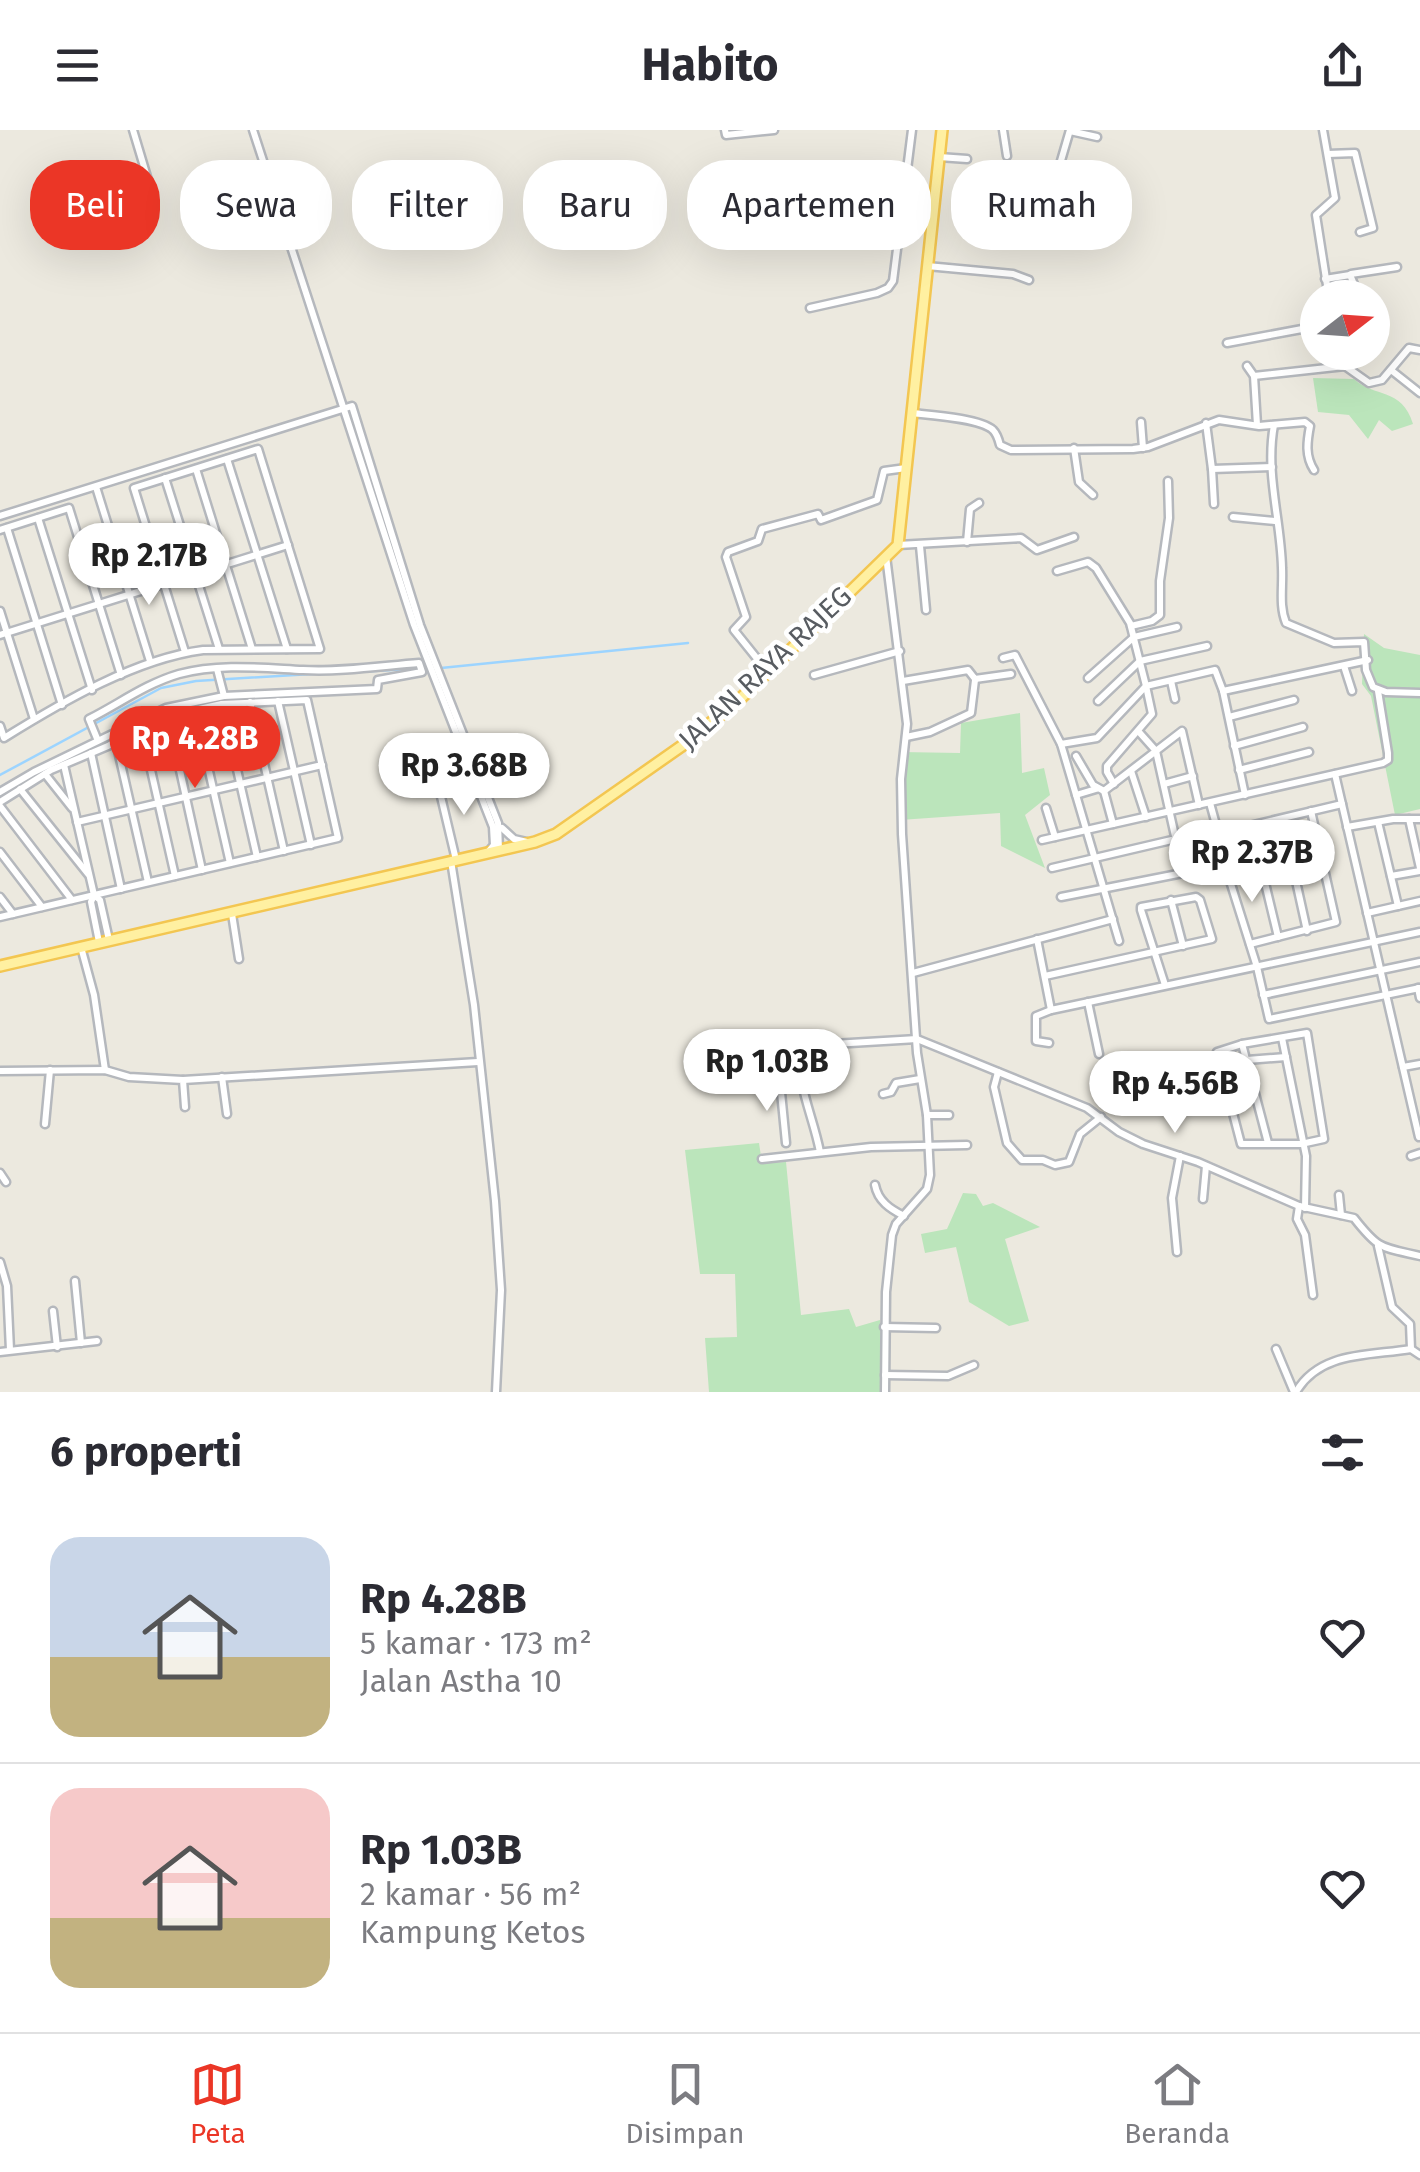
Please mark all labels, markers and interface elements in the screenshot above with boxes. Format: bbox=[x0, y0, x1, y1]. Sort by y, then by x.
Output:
icon: menu bbox=[50, 38, 105, 93]
text: Habito bbox=[641, 38, 779, 92]
icon: share bbox=[1315, 38, 1370, 93]
chip: Beli bbox=[30, 160, 160, 250]
chip: Sewa bbox=[180, 160, 332, 250]
chip: Filter bbox=[352, 160, 503, 250]
chip: Baru bbox=[523, 160, 667, 250]
chip: Apartemen bbox=[687, 160, 931, 250]
chip: Rumah bbox=[951, 160, 1132, 250]
north arrow bbox=[1300, 280, 1390, 370]
map controls bbox=[1300, 280, 1390, 370]
pin: Rp 2.17B bbox=[46, 523, 252, 608]
text: Rp 2.17B bbox=[90, 536, 208, 574]
street label: JALAN RAYA RAJEG bbox=[672, 580, 858, 756]
pin: Rp 4.28B bbox=[92, 706, 298, 791]
text: Rp 4.28B bbox=[131, 719, 259, 757]
pin: Rp 3.68B bbox=[361, 733, 567, 818]
text: Rp 3.68B bbox=[401, 746, 527, 784]
pin: Rp 2.37B bbox=[1149, 820, 1355, 905]
text: Rp 2.37B bbox=[1191, 833, 1313, 871]
pin: Rp 1.03B bbox=[664, 1029, 870, 1114]
text: Rp 1.03B bbox=[705, 1042, 829, 1080]
pin: Rp 4.56B bbox=[1072, 1051, 1278, 1136]
text: Rp 4.56B bbox=[1111, 1064, 1239, 1102]
icon: filters bbox=[1315, 1425, 1370, 1480]
text: 6 properti bbox=[50, 1427, 242, 1477]
text: Rp 4.28B bbox=[360, 1574, 527, 1624]
icon: home bbox=[130, 1577, 250, 1697]
icon: heart bbox=[1315, 1610, 1370, 1665]
text: 5 kamar · 173 m² bbox=[360, 1624, 592, 1662]
text: Jalan Astha 10 bbox=[360, 1662, 562, 1700]
text: Rp 1.03B bbox=[360, 1825, 522, 1875]
icon: home bbox=[130, 1828, 250, 1948]
icon: heart bbox=[1315, 1861, 1370, 1916]
text: 2 kamar · 56 m² bbox=[360, 1875, 581, 1913]
text: Kampung Ketos bbox=[360, 1913, 586, 1951]
tab: Peta bbox=[190, 2057, 246, 2150]
tab: Disimpan bbox=[626, 2057, 745, 2150]
tab: Beranda bbox=[1124, 2057, 1230, 2150]

